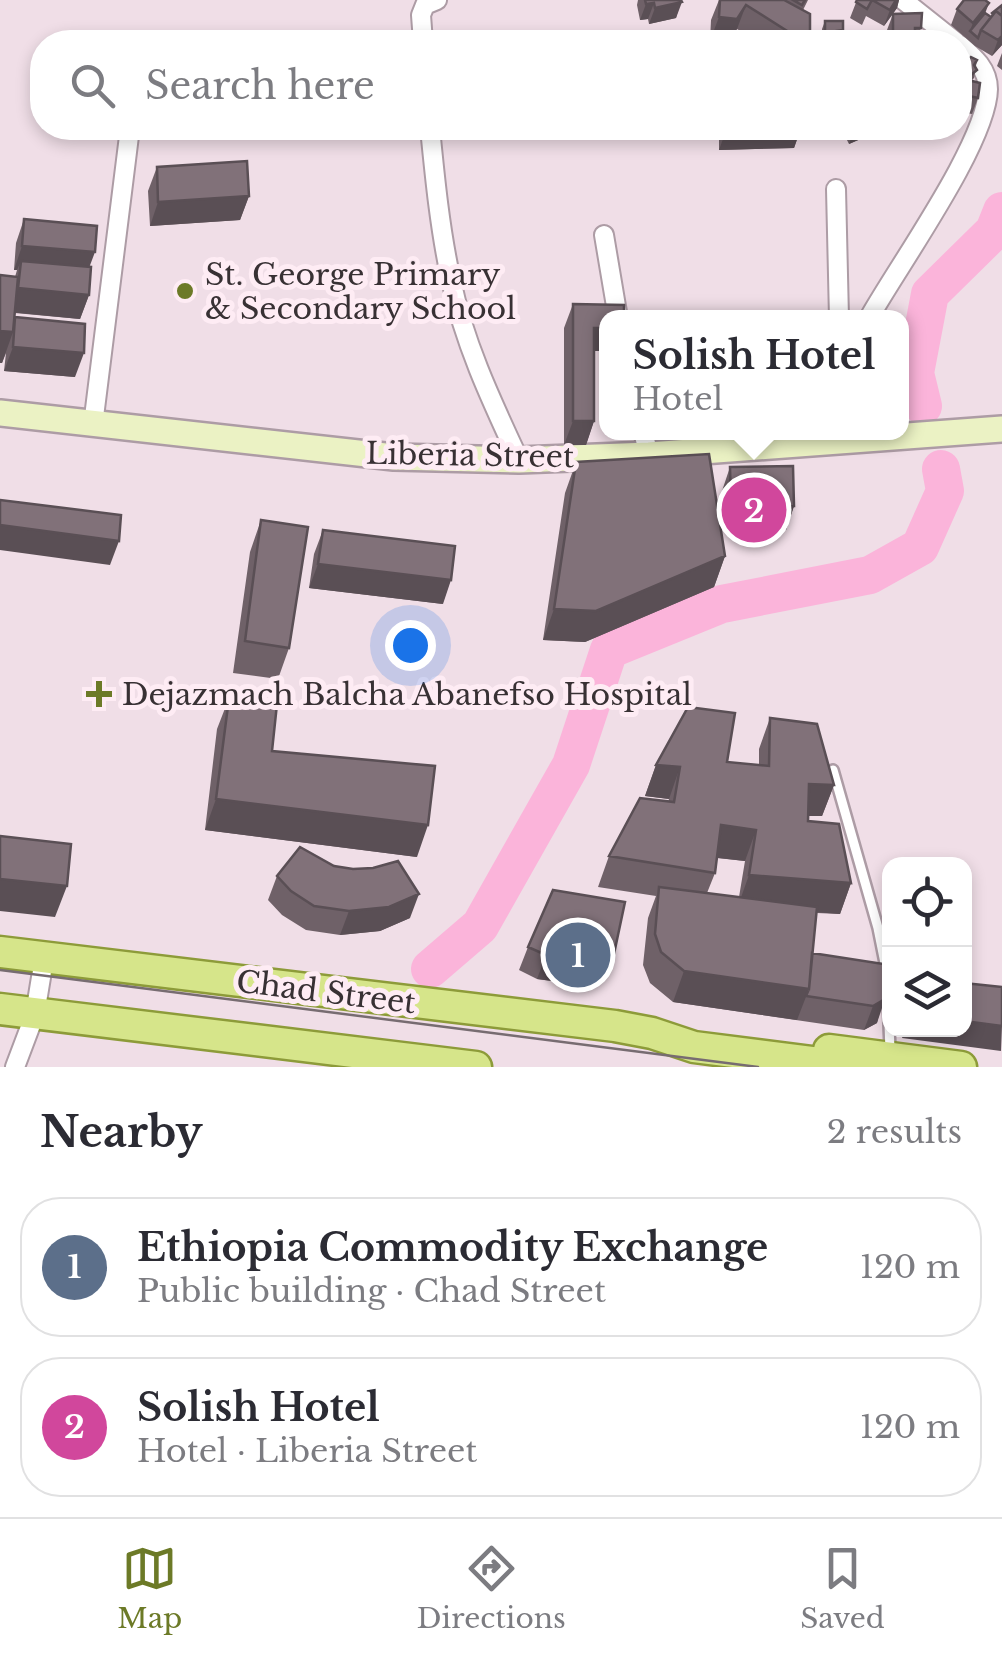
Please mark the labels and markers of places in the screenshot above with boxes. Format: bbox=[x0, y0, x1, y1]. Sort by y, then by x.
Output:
place label: St. George Primary & Secondary School bbox=[205, 256, 516, 327]
marker: St. George Primary & Secondary School bbox=[174, 280, 196, 302]
pin: 2 bbox=[722, 472, 786, 548]
place label: Dejazmach Balcha Abanefso Hospital bbox=[122, 676, 692, 713]
marker: Dejazmach Balcha Abanefso Hospital bbox=[86, 681, 112, 707]
pin: 1 bbox=[546, 918, 610, 992]

